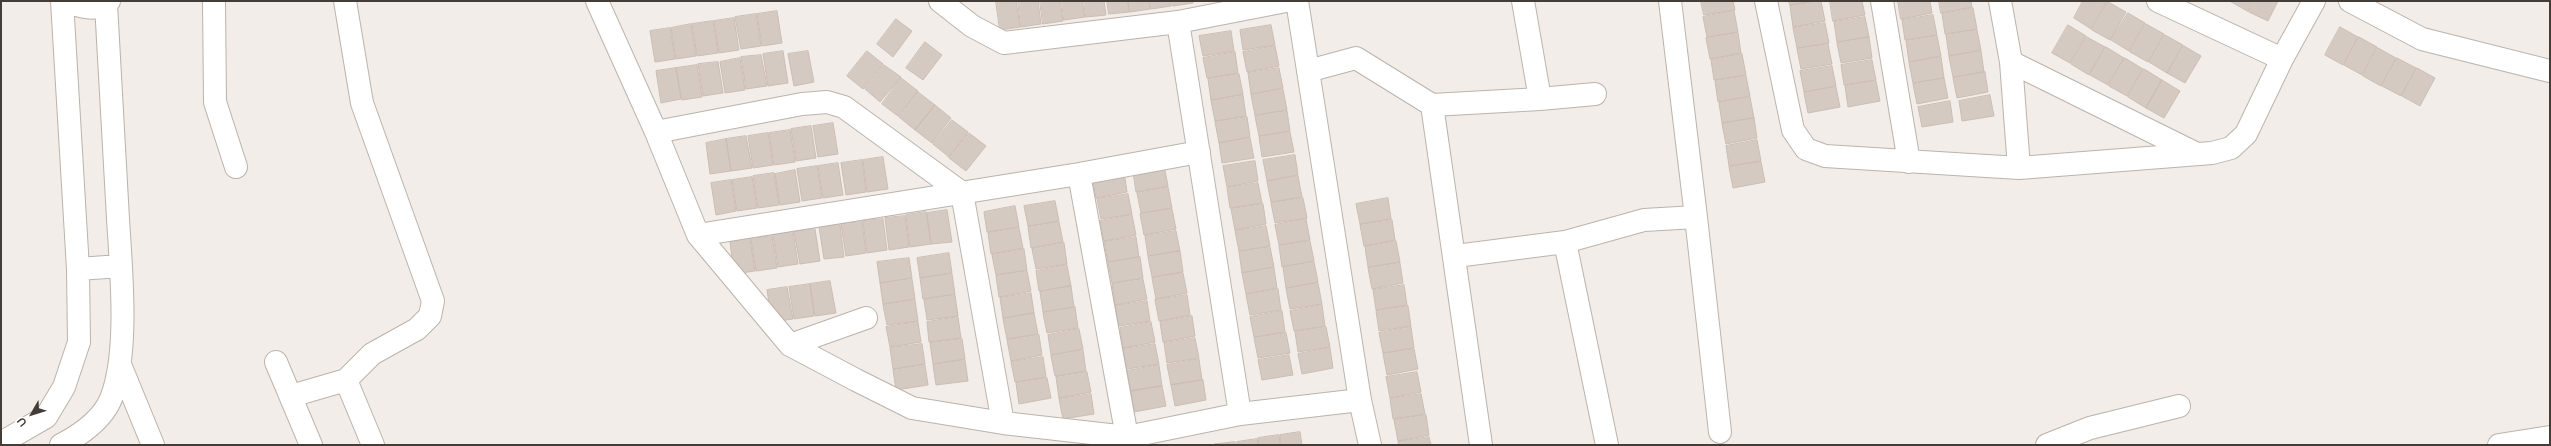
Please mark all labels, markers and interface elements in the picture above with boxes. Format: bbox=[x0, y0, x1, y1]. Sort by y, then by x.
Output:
north arrow bbox=[12, 394, 52, 434]
text: U bbox=[15, 415, 30, 429]

